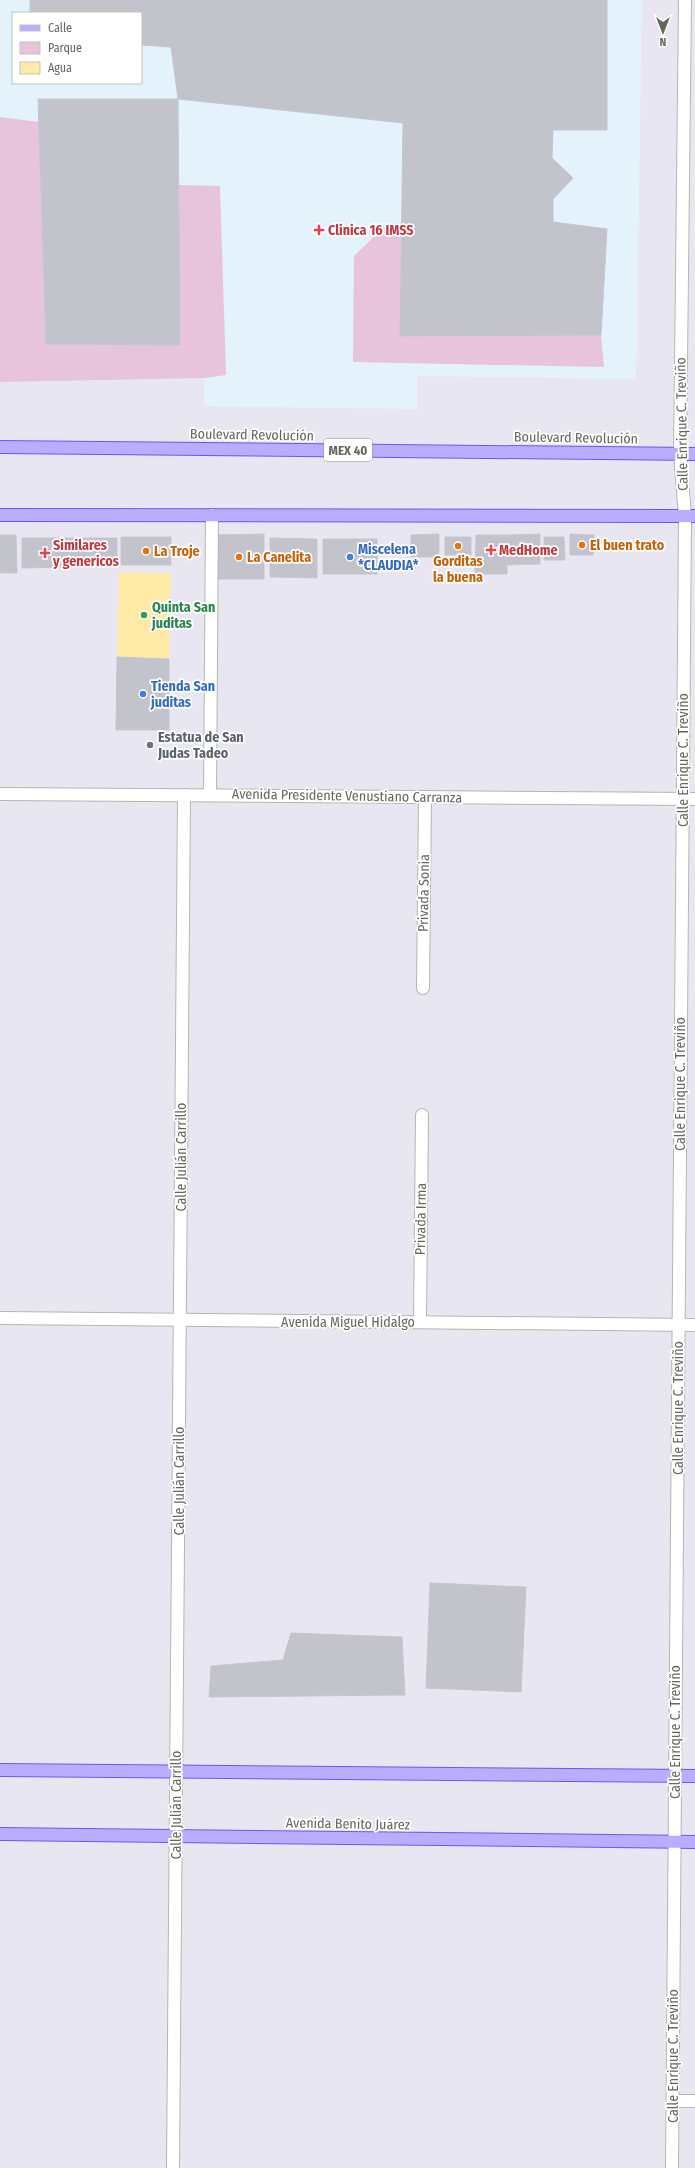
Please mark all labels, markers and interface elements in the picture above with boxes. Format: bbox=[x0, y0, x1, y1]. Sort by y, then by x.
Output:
legend bbox=[12, 12, 142, 84]
north arrow bbox=[643, 12, 683, 52]
text: Calle bbox=[48, 21, 72, 35]
text: N bbox=[660, 35, 666, 48]
text: Parque bbox=[48, 41, 82, 55]
text: Agua bbox=[48, 61, 72, 75]
place label: Clinica 16 IMSS bbox=[328, 222, 414, 239]
marker: Clinica 16 IMSS bbox=[313, 224, 325, 236]
street label: Calle Enrique C. Treviño bbox=[672, 357, 692, 491]
street label: Boulevard Revolución bbox=[190, 425, 314, 445]
street label: Boulevard Revolución bbox=[514, 428, 638, 448]
road number: MEX 40 bbox=[324, 439, 372, 461]
place label: Similares y genericos bbox=[52, 537, 119, 570]
place label: El buen trato bbox=[590, 537, 665, 554]
marker: El buen trato bbox=[577, 540, 587, 550]
place label: Miscelena *CLAUDIA* bbox=[358, 541, 419, 574]
marker: Gorditas la buena bbox=[453, 541, 463, 551]
place label: MedHome bbox=[499, 542, 558, 559]
place label: La Troje bbox=[154, 543, 200, 560]
marker: MedHome bbox=[486, 545, 496, 555]
marker: La Troje bbox=[141, 546, 151, 556]
marker: Similares y genericos bbox=[40, 548, 50, 558]
place label: La Canelita bbox=[247, 549, 311, 566]
marker: La Canelita bbox=[234, 552, 244, 562]
marker: Miscelena *CLAUDIA* bbox=[345, 552, 355, 562]
place label: Gorditas la buena bbox=[433, 553, 483, 586]
place label: Quinta San juditas bbox=[151, 599, 215, 632]
marker: Quinta San juditas bbox=[139, 610, 149, 620]
place label: Tienda San juditas bbox=[150, 678, 215, 711]
marker: Tienda San juditas bbox=[138, 689, 148, 699]
street label: Calle Enrique C. Treviño bbox=[675, 693, 692, 827]
place label: Estatua de San Judas Tadeo bbox=[157, 729, 244, 762]
marker: Estatua de San Judas Tadeo bbox=[145, 740, 155, 750]
street label: Avenida Presidente Venustiano Carranza bbox=[232, 785, 462, 807]
street label: Privada Sonia bbox=[415, 854, 433, 932]
street label: Calle Enrique C. Treviño bbox=[672, 1017, 689, 1151]
street label: Calle Julián Carrillo bbox=[173, 1103, 190, 1211]
street label: Privada Irma bbox=[412, 1183, 430, 1255]
street label: Avenida Miguel Hidalgo bbox=[281, 1314, 415, 1331]
street label: Calle Enrique C. Treviño bbox=[670, 1341, 687, 1475]
street label: Calle Julián Carrillo bbox=[171, 1427, 188, 1535]
street label: Calle Enrique C. Treviño bbox=[667, 1665, 684, 1799]
street label: Calle Julián Carrillo bbox=[168, 1751, 185, 1859]
street label: Avenida Benito Juárez bbox=[286, 1814, 411, 1834]
street label: Calle Enrique C. Treviño bbox=[665, 1989, 682, 2123]

